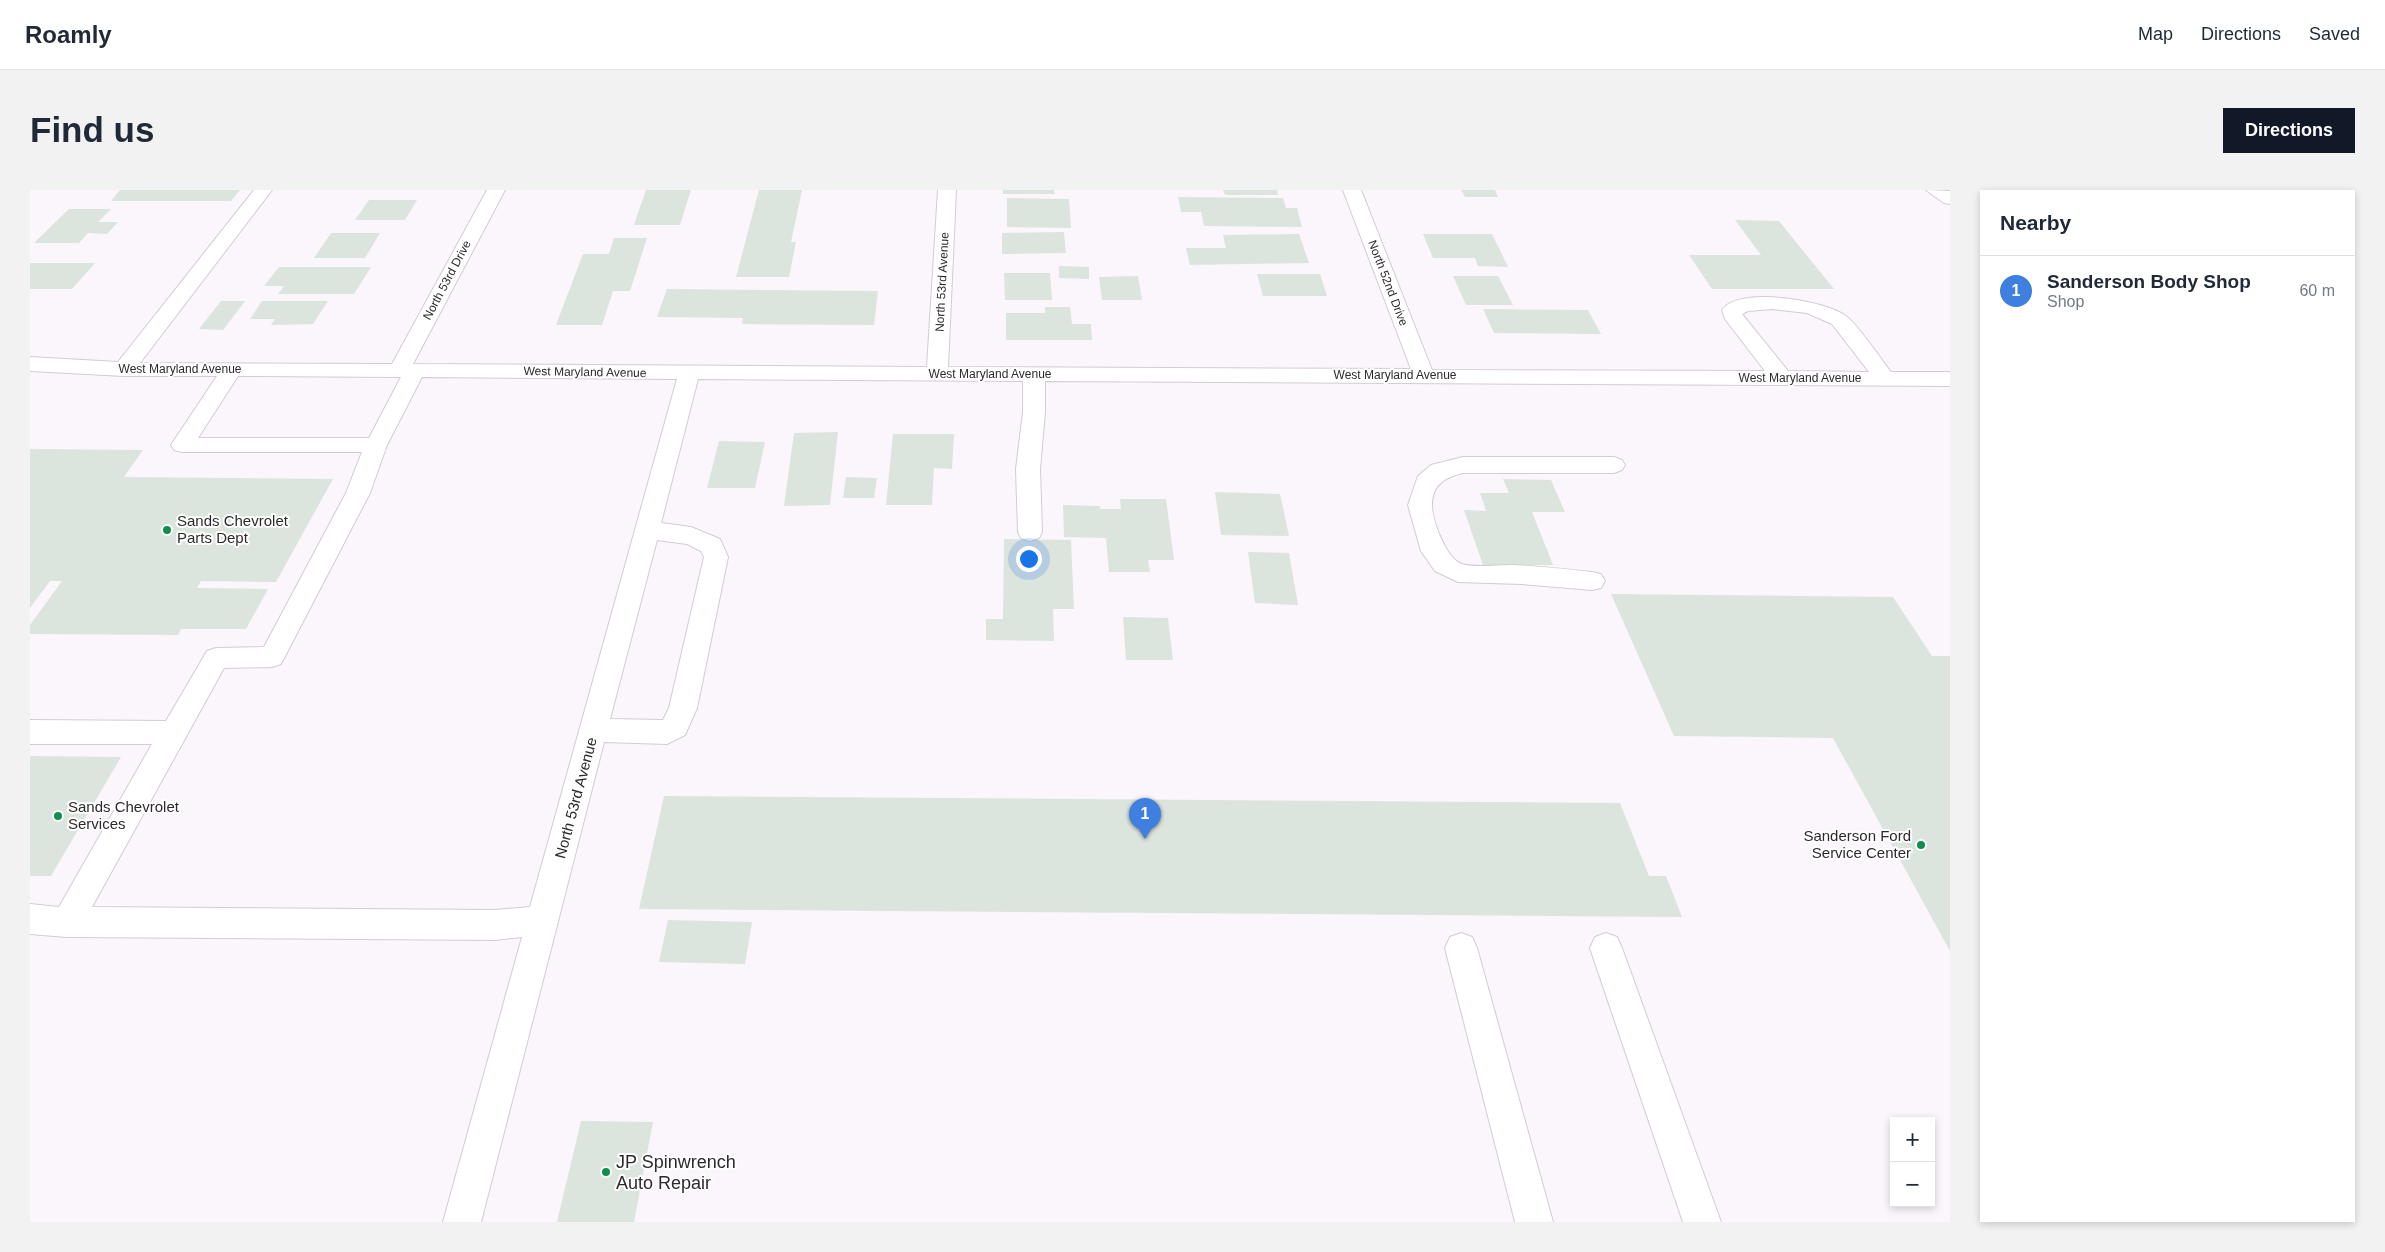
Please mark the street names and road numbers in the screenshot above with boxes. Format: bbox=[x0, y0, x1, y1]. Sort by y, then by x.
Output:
street label: North 53rd Avenue bbox=[932, 231, 952, 332]
street label: North 53rd Drive bbox=[420, 238, 474, 322]
street label: North 52nd Drive bbox=[1365, 238, 1411, 328]
street label: West Maryland Avenue bbox=[119, 362, 242, 376]
street label: West Maryland Avenue bbox=[523, 364, 647, 380]
street label: West Maryland Avenue bbox=[929, 367, 1052, 381]
street label: West Maryland Avenue bbox=[1334, 368, 1457, 382]
street label: West Maryland Avenue bbox=[1739, 371, 1862, 385]
street label: North 53rd Avenue bbox=[551, 735, 600, 860]

